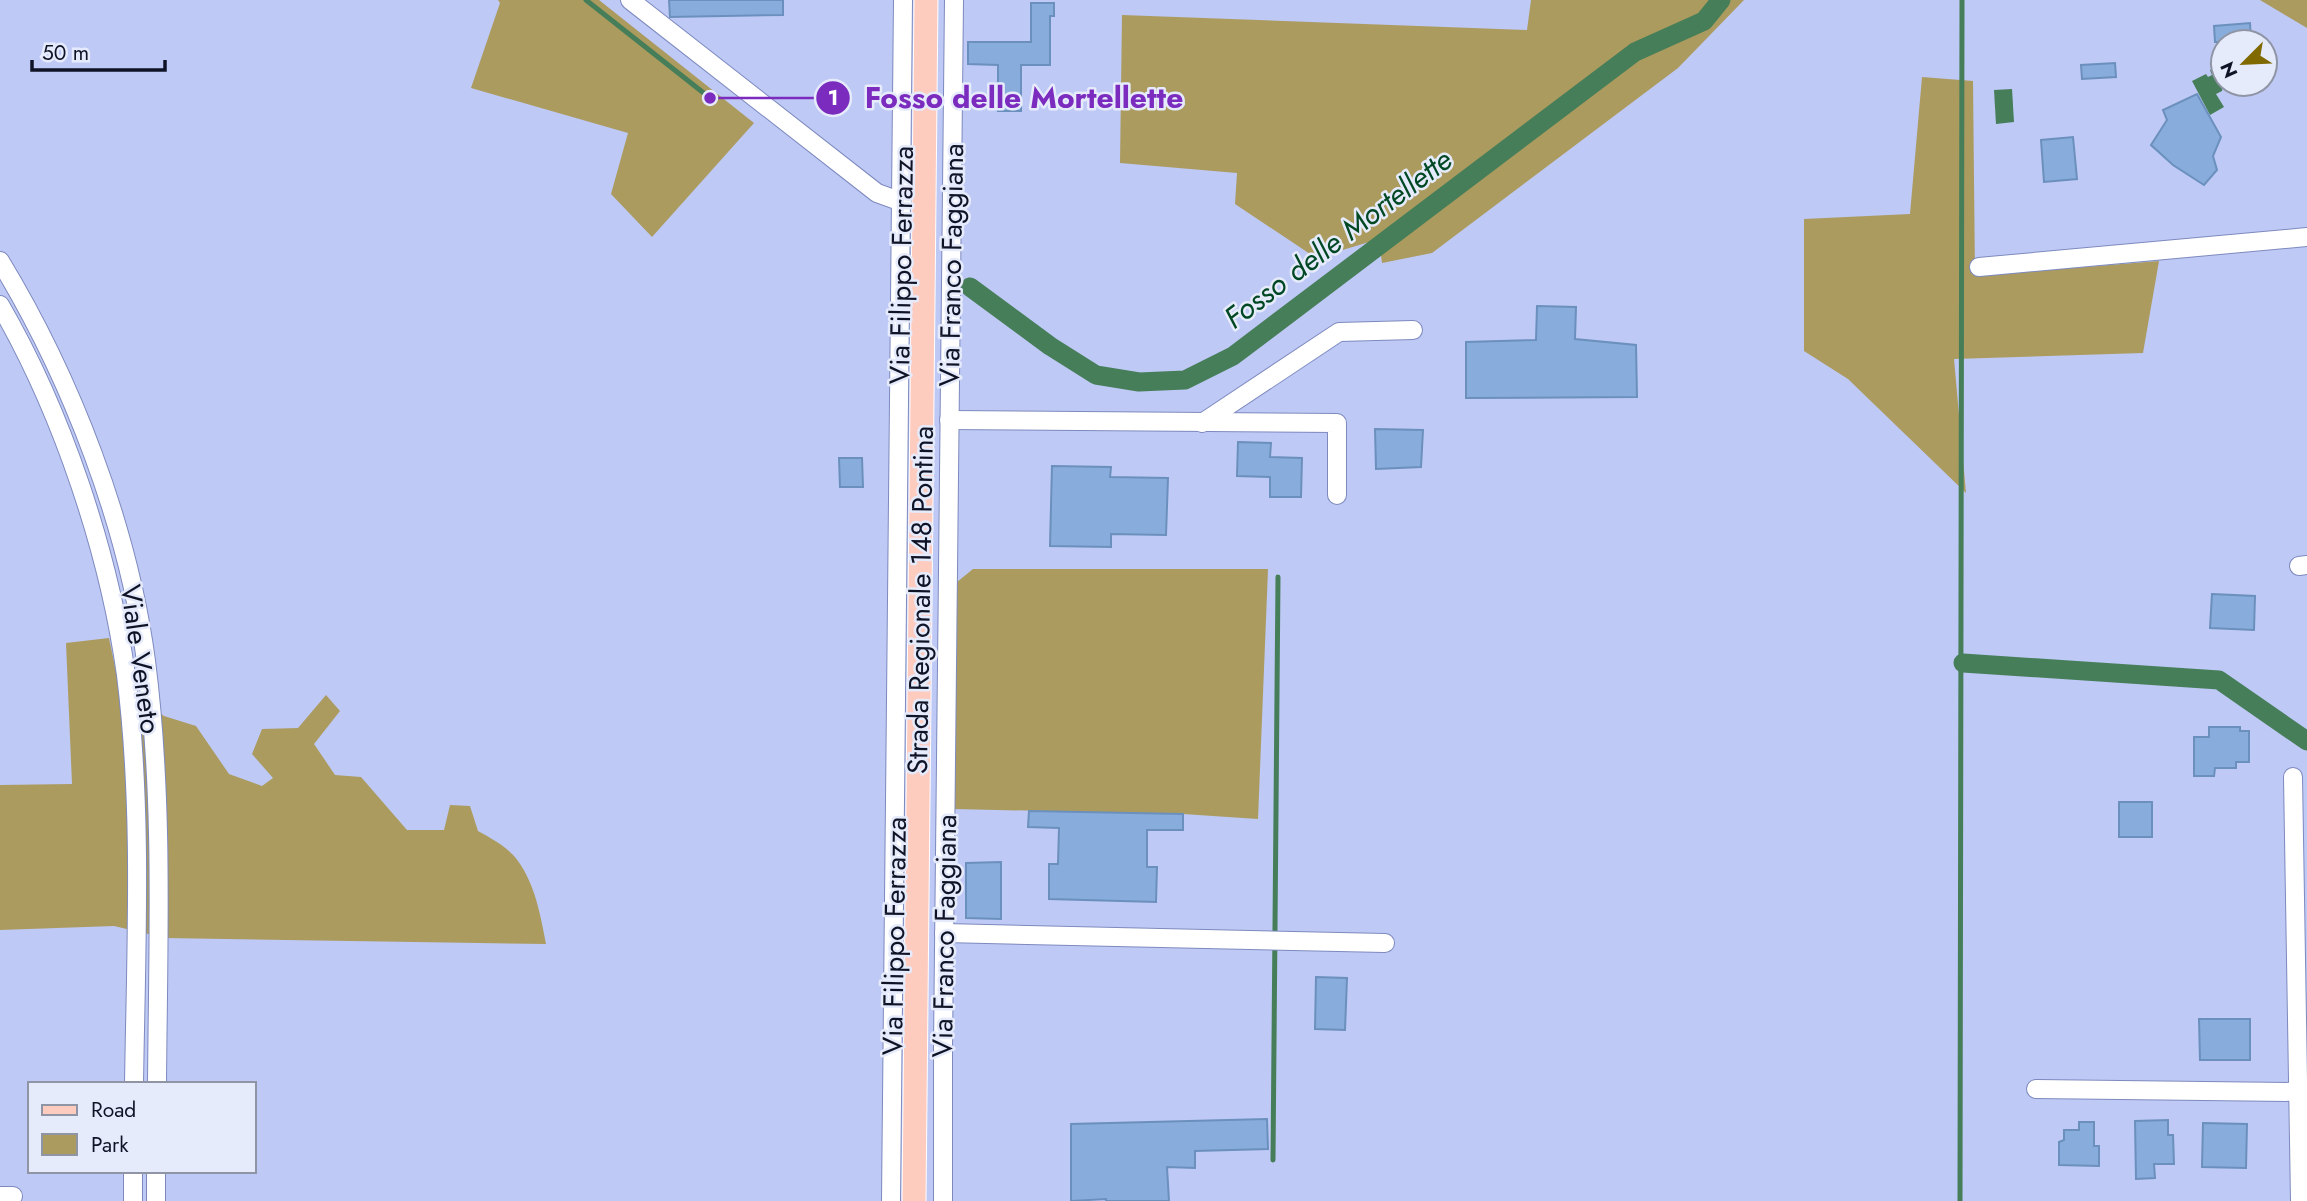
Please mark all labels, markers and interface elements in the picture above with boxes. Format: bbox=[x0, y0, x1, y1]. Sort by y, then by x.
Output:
scale bar bbox=[32, 28, 164, 72]
north arrow bbox=[2209, 28, 2279, 98]
text: 50 m bbox=[42, 38, 89, 68]
text: N bbox=[2214, 57, 2244, 82]
callout: Fosso delle Mortellette bbox=[816, 72, 1198, 123]
text: Fosso delle Mortellette bbox=[865, 76, 1183, 119]
text: 1 bbox=[828, 83, 838, 113]
water label: Fosso delle Mortellette bbox=[1215, 138, 1461, 339]
street label: Via Franco Faggiana bbox=[929, 143, 974, 387]
street label: Via Filippo Ferrazza bbox=[879, 145, 924, 385]
street label: Strada Regionale 148 Pontina bbox=[897, 426, 944, 774]
street label: Viale Veneto bbox=[110, 582, 171, 736]
street label: Via Franco Faggiana bbox=[922, 814, 967, 1058]
street label: Via Filippo Ferrazza bbox=[872, 816, 917, 1056]
legend bbox=[28, 1082, 256, 1173]
text: Road bbox=[91, 1095, 136, 1125]
text: Park bbox=[91, 1130, 129, 1160]

